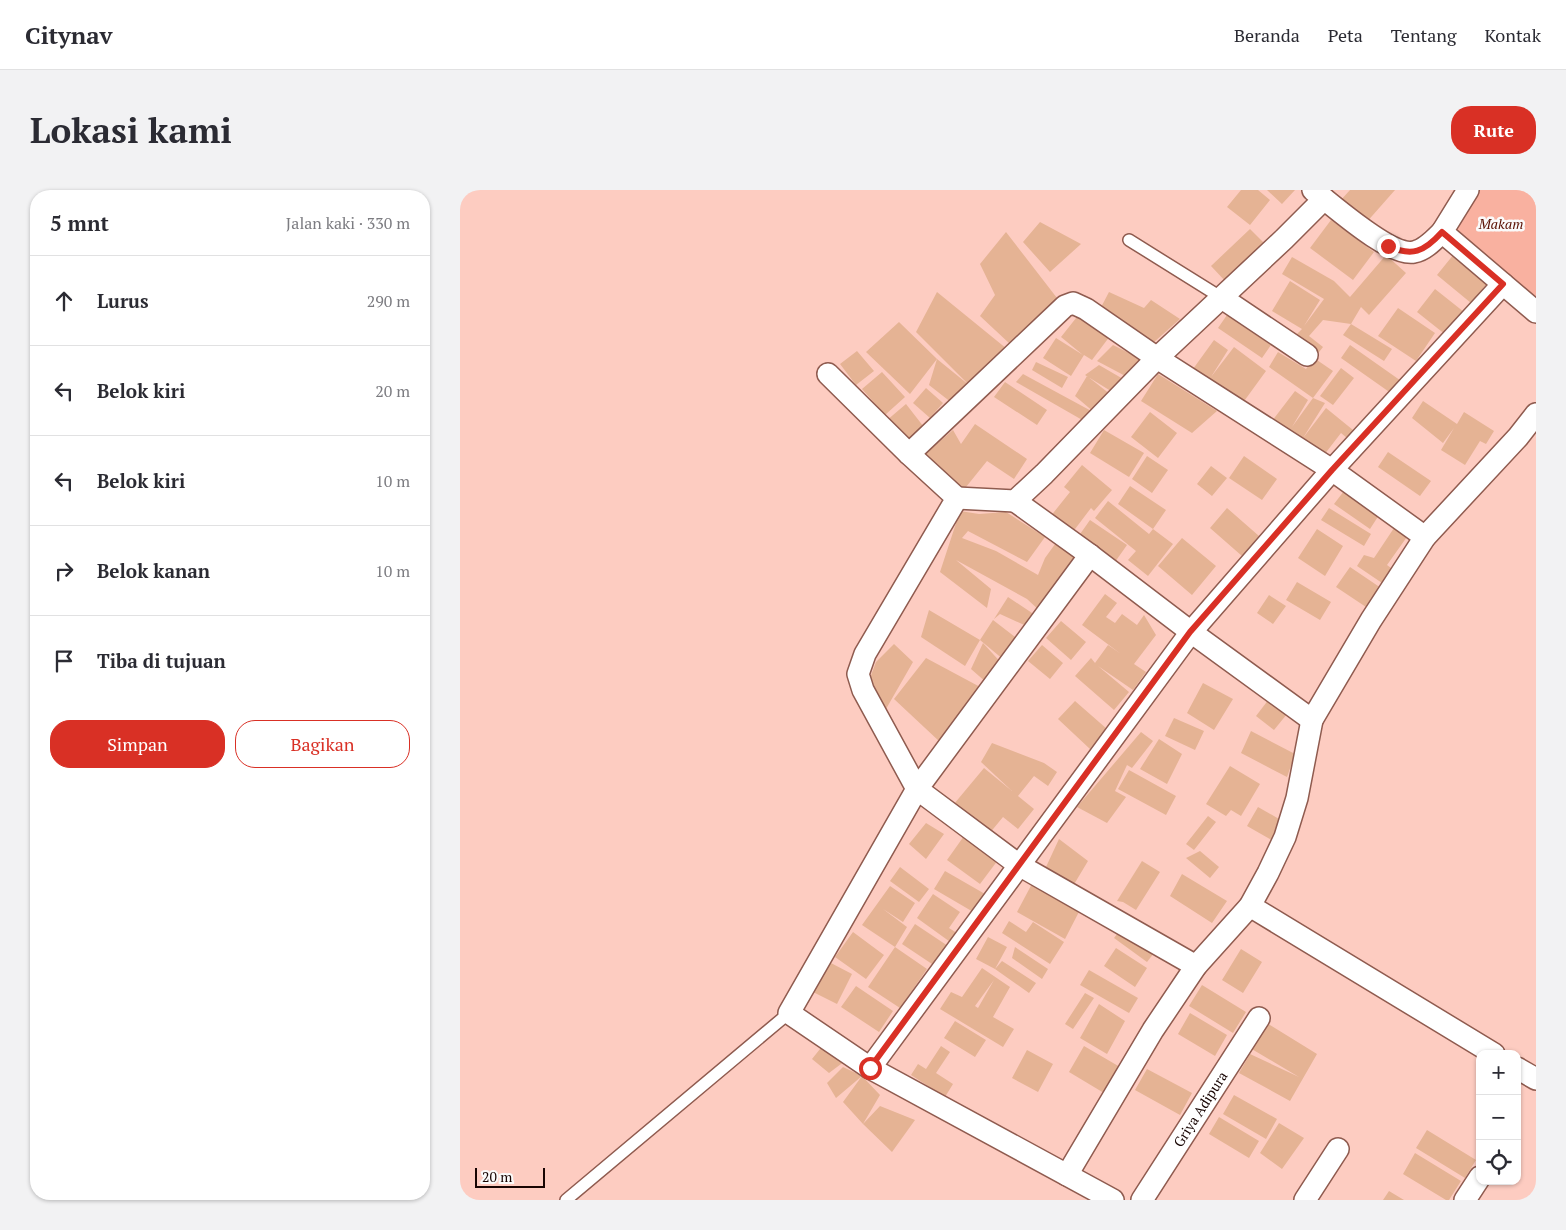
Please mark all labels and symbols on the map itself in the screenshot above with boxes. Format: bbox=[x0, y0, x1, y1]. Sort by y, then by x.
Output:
park label: Makam bbox=[1478, 214, 1523, 233]
route end bbox=[1377, 235, 1400, 258]
route start bbox=[859, 1057, 882, 1080]
street label: Griya Adipura bbox=[1169, 1067, 1231, 1150]
scale bar bbox=[475, 1165, 545, 1188]

